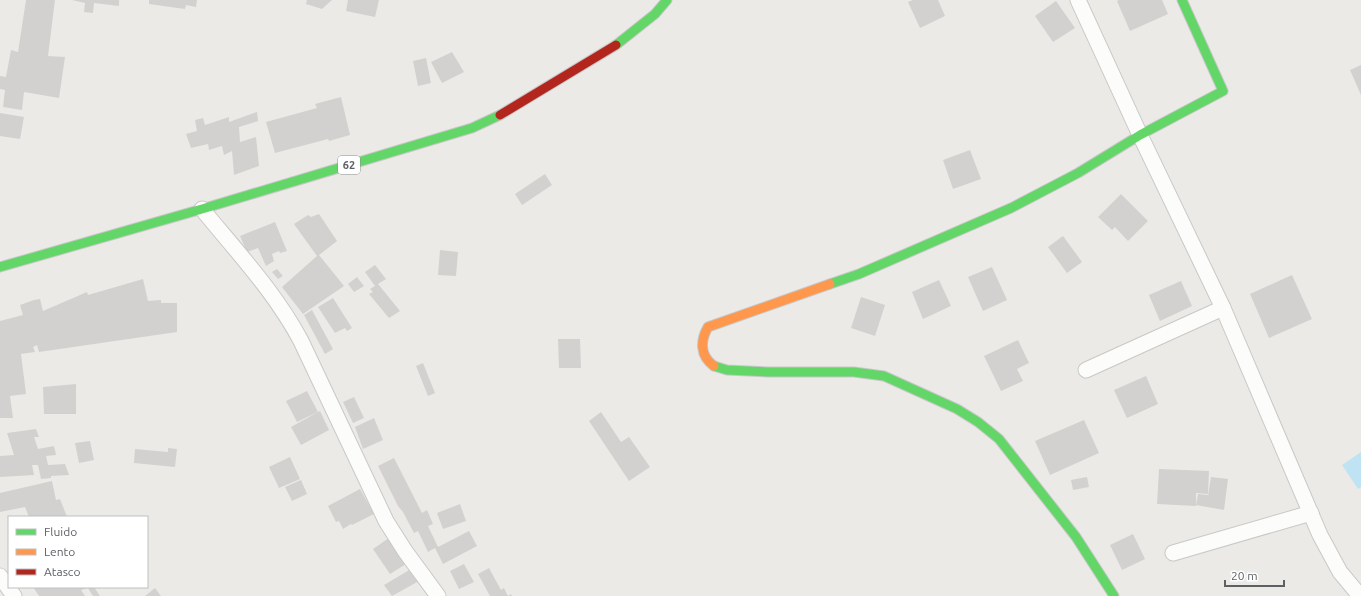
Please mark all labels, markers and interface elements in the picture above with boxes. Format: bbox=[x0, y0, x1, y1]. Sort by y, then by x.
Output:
road number: 62 bbox=[338, 156, 360, 174]
legend bbox=[8, 516, 148, 588]
text: Fluido bbox=[44, 525, 77, 538]
text: Lento bbox=[44, 545, 75, 558]
scale bar bbox=[1225, 562, 1284, 588]
text: Atasco bbox=[44, 565, 80, 578]
text: 20 m bbox=[1231, 569, 1258, 582]

